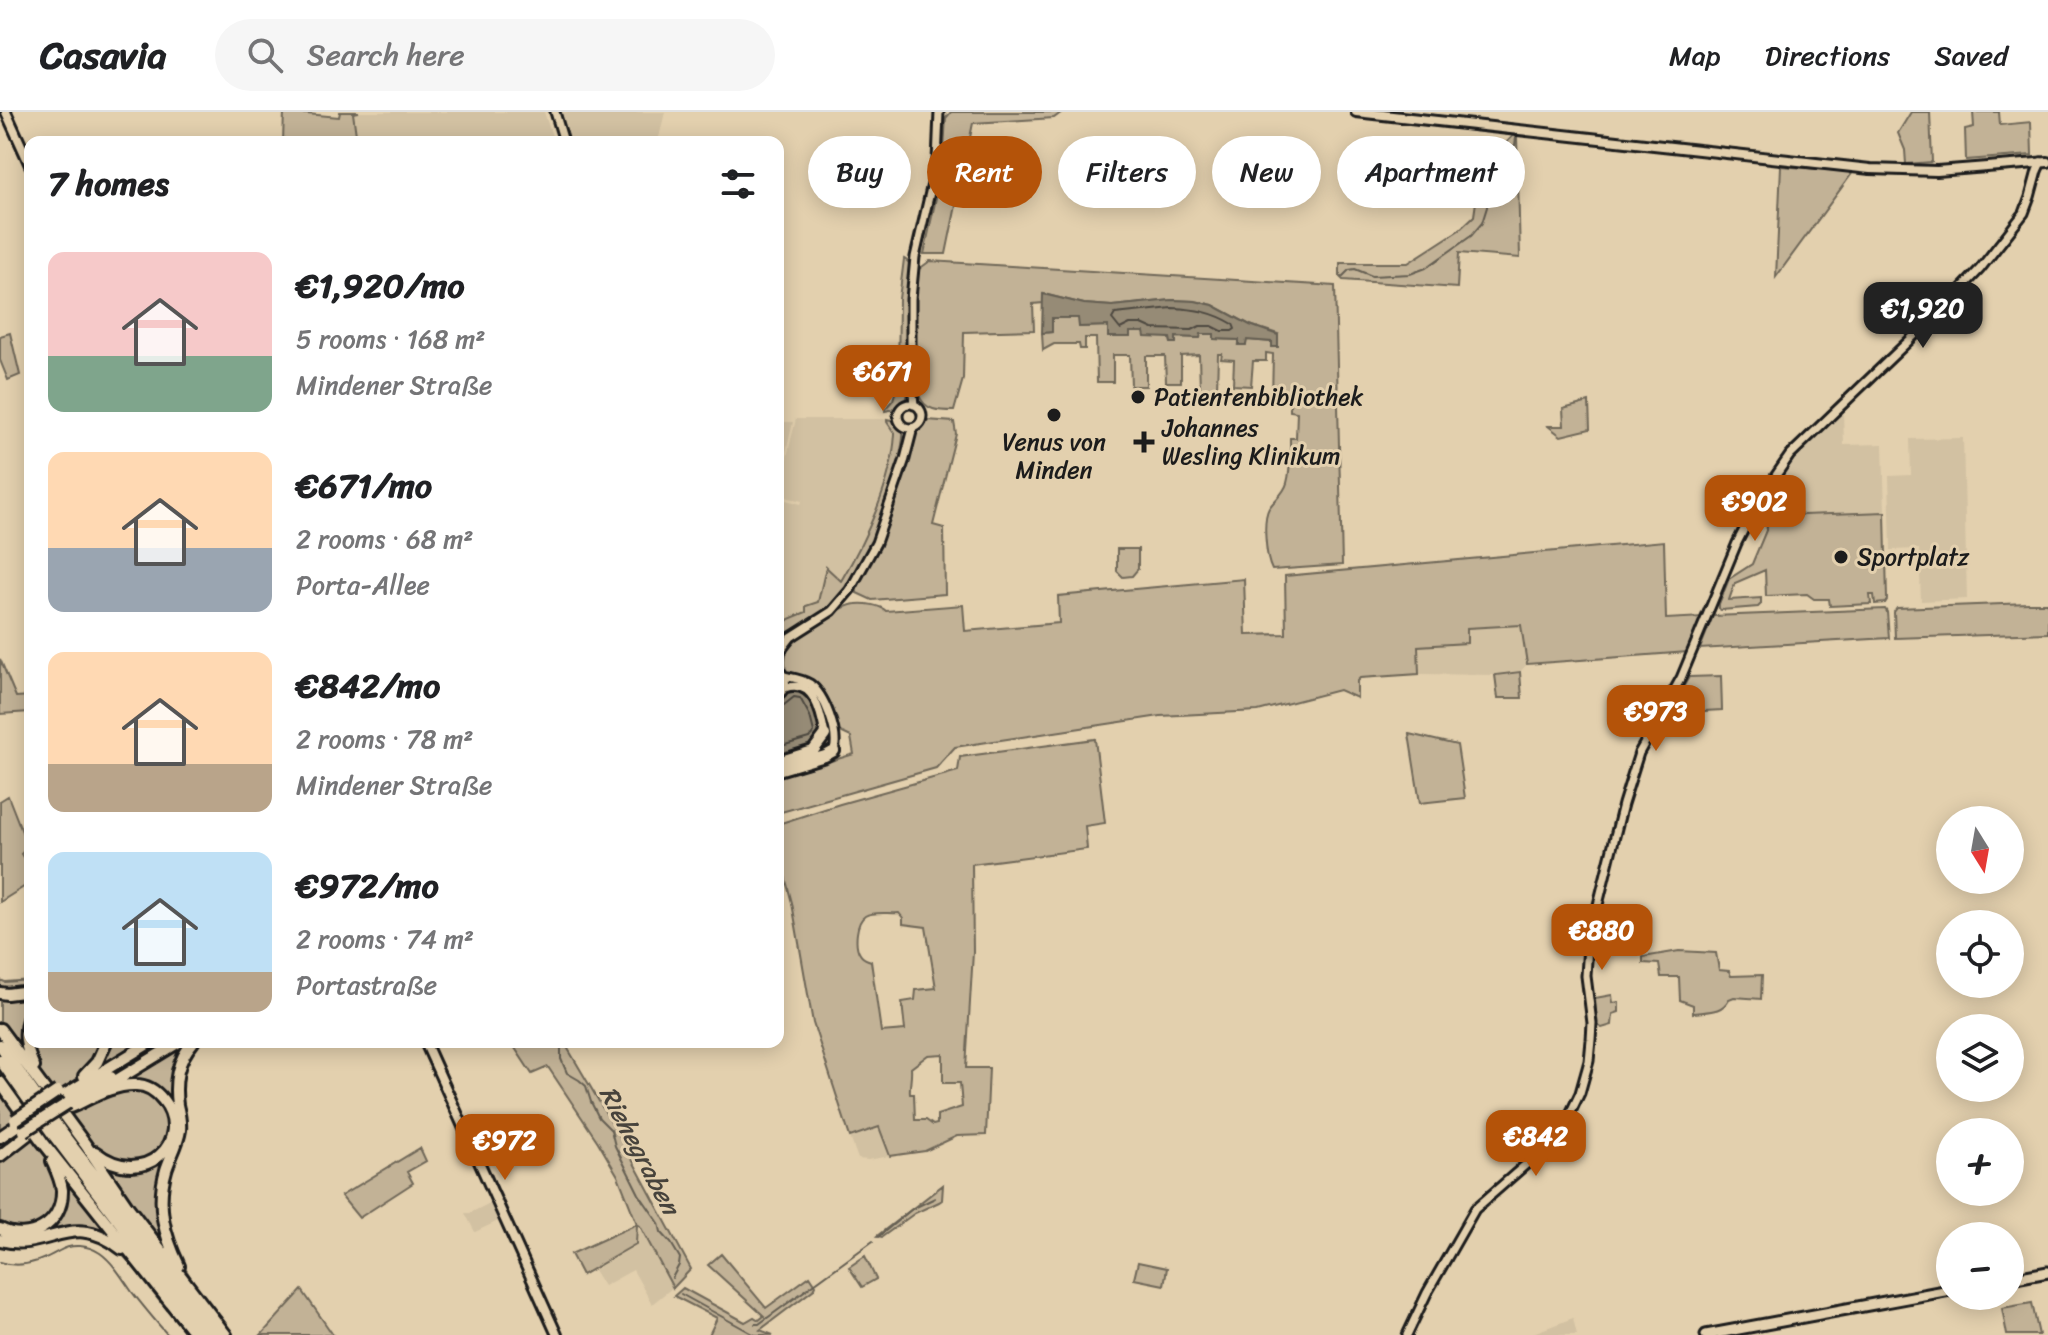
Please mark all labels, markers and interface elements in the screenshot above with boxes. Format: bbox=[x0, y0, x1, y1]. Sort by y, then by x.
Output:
search box bbox=[215, 19, 775, 91]
text: Casavia bbox=[40, 22, 167, 89]
text: Search here bbox=[307, 28, 465, 82]
text: Map bbox=[1669, 31, 1721, 80]
text: Directions bbox=[1765, 31, 1890, 80]
text: Saved bbox=[1934, 31, 2008, 80]
icon: search bbox=[243, 33, 287, 77]
chip: Buy bbox=[808, 136, 911, 208]
chip: Rent bbox=[927, 136, 1042, 208]
chip: Filters bbox=[1058, 136, 1196, 208]
chip: New bbox=[1212, 136, 1321, 208]
chip: Apartment bbox=[1337, 136, 1525, 208]
text: 7 homes bbox=[48, 154, 169, 214]
icon: filters bbox=[716, 162, 760, 206]
text: €1,920/mo bbox=[296, 256, 465, 316]
pin: €1,920 bbox=[1858, 282, 1988, 350]
icon: home bbox=[112, 284, 208, 380]
text: €1,920 bbox=[1882, 285, 1964, 331]
text: 5 rooms · 168 m² bbox=[296, 316, 485, 362]
pin: €671 bbox=[836, 345, 930, 413]
text: €671 bbox=[854, 348, 912, 394]
text: Mindener Straße bbox=[296, 362, 492, 408]
place label: Patientenbibliothek bbox=[1154, 376, 1363, 418]
marker: Patientenbibliothek bbox=[1129, 388, 1147, 406]
marker: Venus von Minden bbox=[1045, 406, 1063, 424]
place label: Johannes Wesling Klinikum bbox=[1161, 407, 1341, 477]
place label: Venus von Minden bbox=[1002, 421, 1106, 491]
marker: Johannes Wesling Klinikum bbox=[1133, 431, 1155, 453]
text: €671/mo bbox=[296, 456, 432, 516]
pin: €902 bbox=[1708, 475, 1802, 543]
text: €902 bbox=[1723, 478, 1787, 524]
icon: home bbox=[112, 484, 208, 580]
text: 2 rooms · 68 m² bbox=[296, 516, 473, 562]
place label: Sportplatz bbox=[1857, 536, 1970, 578]
marker: Sportplatz bbox=[1832, 548, 1850, 566]
text: Porta-Allee bbox=[296, 562, 430, 608]
text: €842/mo bbox=[296, 656, 440, 716]
icon: home bbox=[112, 684, 208, 780]
pin: €973 bbox=[1609, 685, 1703, 753]
text: €973 bbox=[1625, 688, 1687, 734]
text: 2 rooms · 78 m² bbox=[296, 716, 473, 762]
text: Mindener Straße bbox=[296, 762, 492, 808]
north arrow bbox=[1936, 806, 2024, 894]
map controls bbox=[1936, 806, 2024, 1310]
text: €972/mo bbox=[296, 856, 439, 916]
icon: home bbox=[112, 884, 208, 980]
pin: €880 bbox=[1555, 904, 1649, 972]
text: €880 bbox=[1569, 907, 1635, 953]
button: locate bbox=[1936, 910, 2024, 998]
text: 2 rooms · 74 m² bbox=[296, 916, 474, 962]
text: Portastraße bbox=[296, 962, 437, 1008]
button: layers bbox=[1936, 1014, 2024, 1102]
water label: Riehegraben bbox=[587, 1077, 695, 1226]
pin: €842 bbox=[1489, 1110, 1583, 1178]
text: €842 bbox=[1504, 1113, 1568, 1159]
pin: €972 bbox=[458, 1114, 552, 1182]
text: €972 bbox=[473, 1117, 537, 1163]
button: + bbox=[1936, 1118, 2024, 1206]
button: − bbox=[1936, 1222, 2024, 1310]

